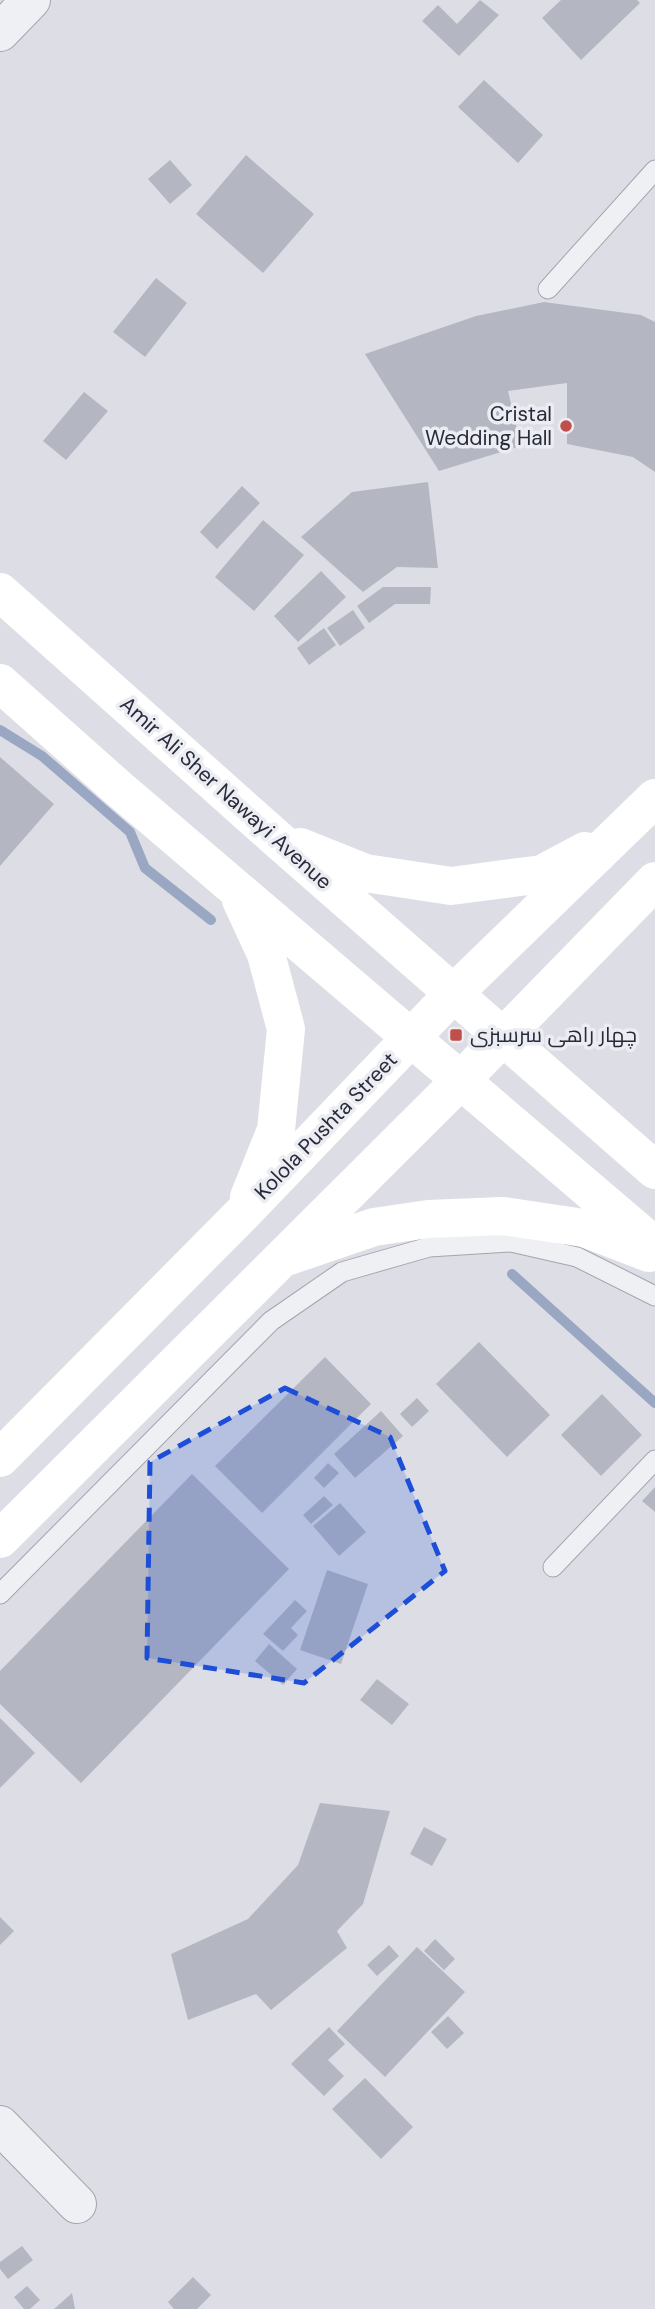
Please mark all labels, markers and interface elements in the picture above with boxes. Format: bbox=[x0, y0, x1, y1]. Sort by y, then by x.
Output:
place label: Cristal Wedding Hall bbox=[425, 400, 552, 452]
marker: Cristal Wedding Hall bbox=[558, 418, 574, 434]
street label: Amir Ali Sher Nawayi Avenue bbox=[114, 690, 338, 896]
place label: چهار راهی سرسبزی bbox=[470, 1021, 637, 1049]
marker: چهار راهی سرسبزی bbox=[448, 1027, 464, 1043]
street label: Kolola Pushta Street bbox=[248, 1046, 404, 1206]

